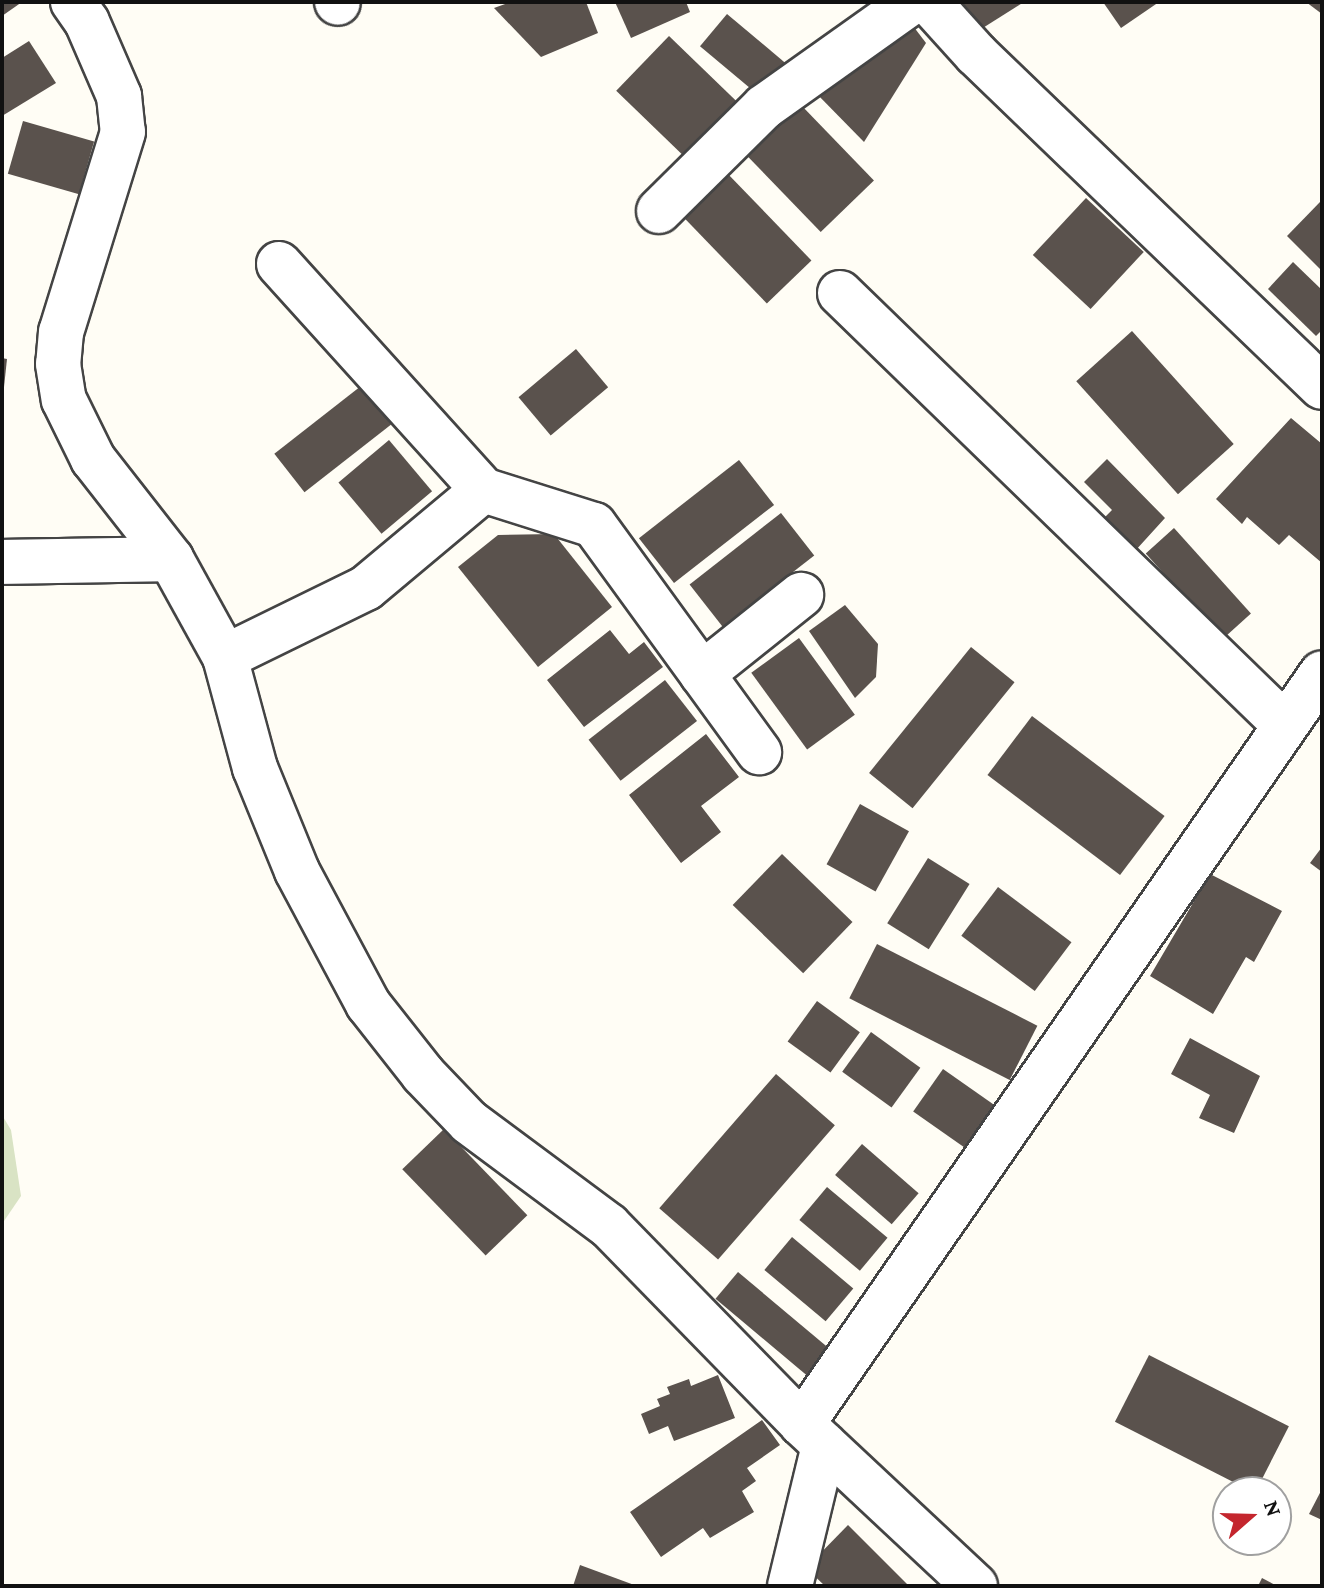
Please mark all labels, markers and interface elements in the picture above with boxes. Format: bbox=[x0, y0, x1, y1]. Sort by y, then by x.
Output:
north arrow bbox=[1212, 1476, 1292, 1556]
text: N bbox=[1259, 1497, 1287, 1520]

